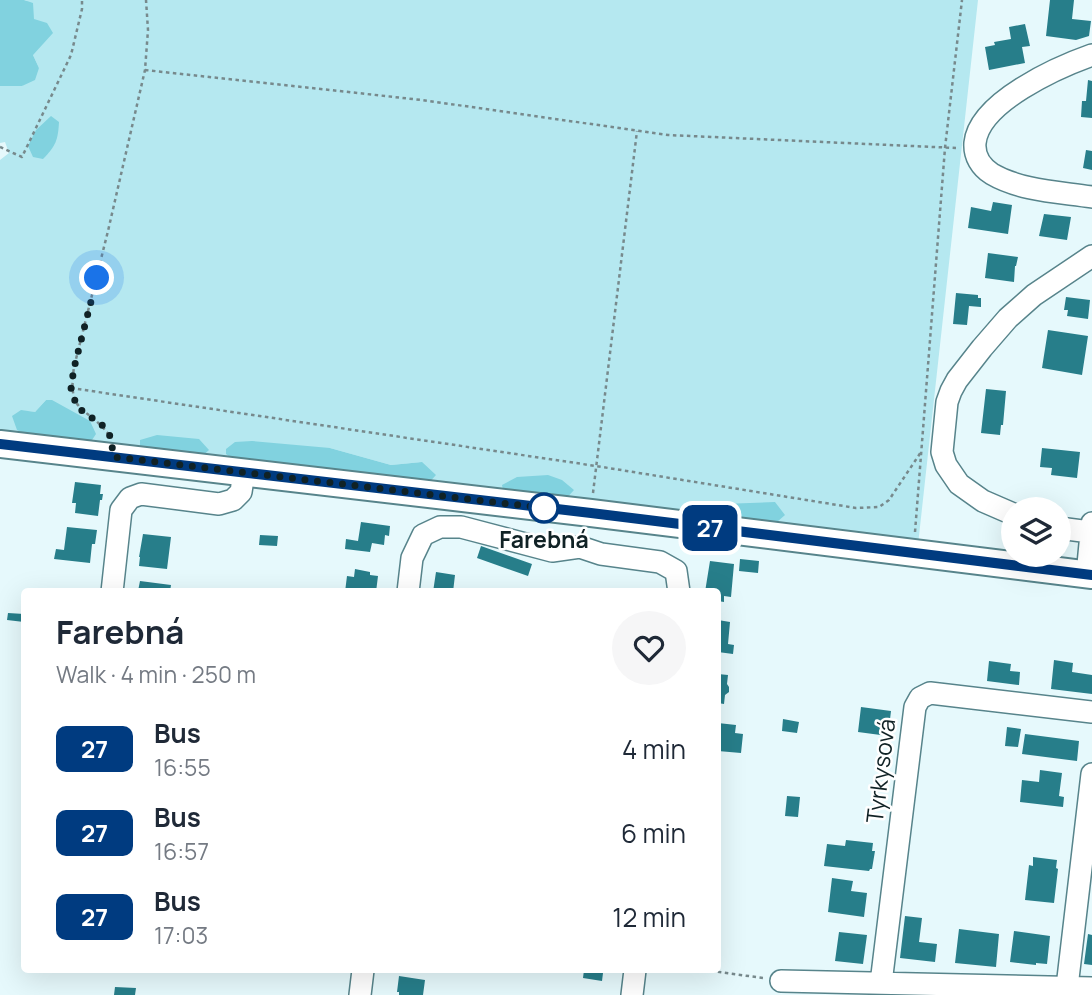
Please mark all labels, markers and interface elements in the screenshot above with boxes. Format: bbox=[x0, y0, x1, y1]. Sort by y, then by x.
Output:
your location bbox=[79, 260, 114, 295]
marker: Farebná bbox=[529, 493, 559, 523]
map controls bbox=[1001, 497, 1071, 567]
button: layers bbox=[1001, 497, 1071, 567]
line badge: 27 bbox=[678, 505, 742, 551]
text: 27 bbox=[696, 511, 724, 544]
place label: Farebná bbox=[499, 523, 589, 555]
text: Farebná bbox=[56, 609, 184, 654]
button: heart bbox=[612, 611, 686, 685]
text: Walk · 4 min · 250 m bbox=[56, 658, 256, 690]
text: Bus bbox=[154, 715, 201, 751]
street label: Tyrkysová bbox=[858, 717, 902, 825]
text: 4 min bbox=[622, 731, 686, 767]
text: 27 bbox=[81, 732, 108, 765]
text: 16:55 bbox=[154, 751, 211, 783]
text: Bus bbox=[154, 799, 201, 835]
text: 6 min bbox=[621, 815, 686, 851]
text: 27 bbox=[81, 816, 108, 849]
text: 16:57 bbox=[154, 835, 209, 867]
text: Bus bbox=[154, 883, 201, 919]
text: 12 min bbox=[612, 899, 686, 935]
text: 27 bbox=[81, 900, 108, 933]
text: 17:03 bbox=[154, 919, 208, 951]

